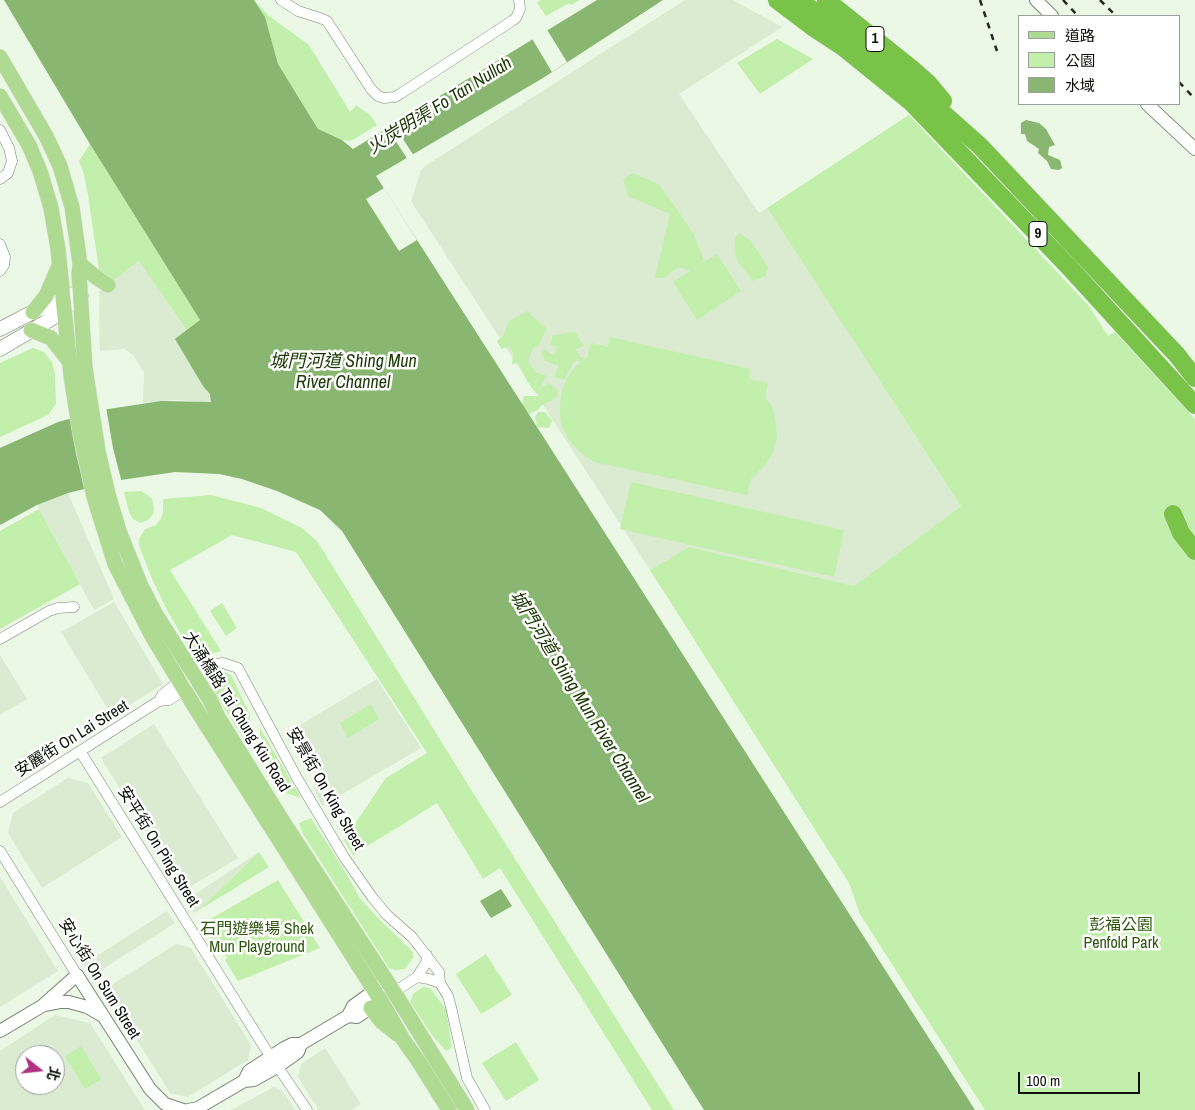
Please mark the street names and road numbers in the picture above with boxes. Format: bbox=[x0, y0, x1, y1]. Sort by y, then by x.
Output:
road number: 1 bbox=[866, 26, 884, 52]
road number: 9 bbox=[1029, 222, 1047, 246]
street label: 大涌橋路 Tai Chung Kiu Road bbox=[179, 628, 293, 796]
street label: 安麗街 On Lai Street bbox=[12, 696, 132, 782]
street label: 安景街 On King Street bbox=[282, 724, 368, 854]
street label: 安平街 On Ping Street bbox=[113, 783, 203, 911]
street label: 安心街 On Sum Street bbox=[54, 915, 144, 1043]

